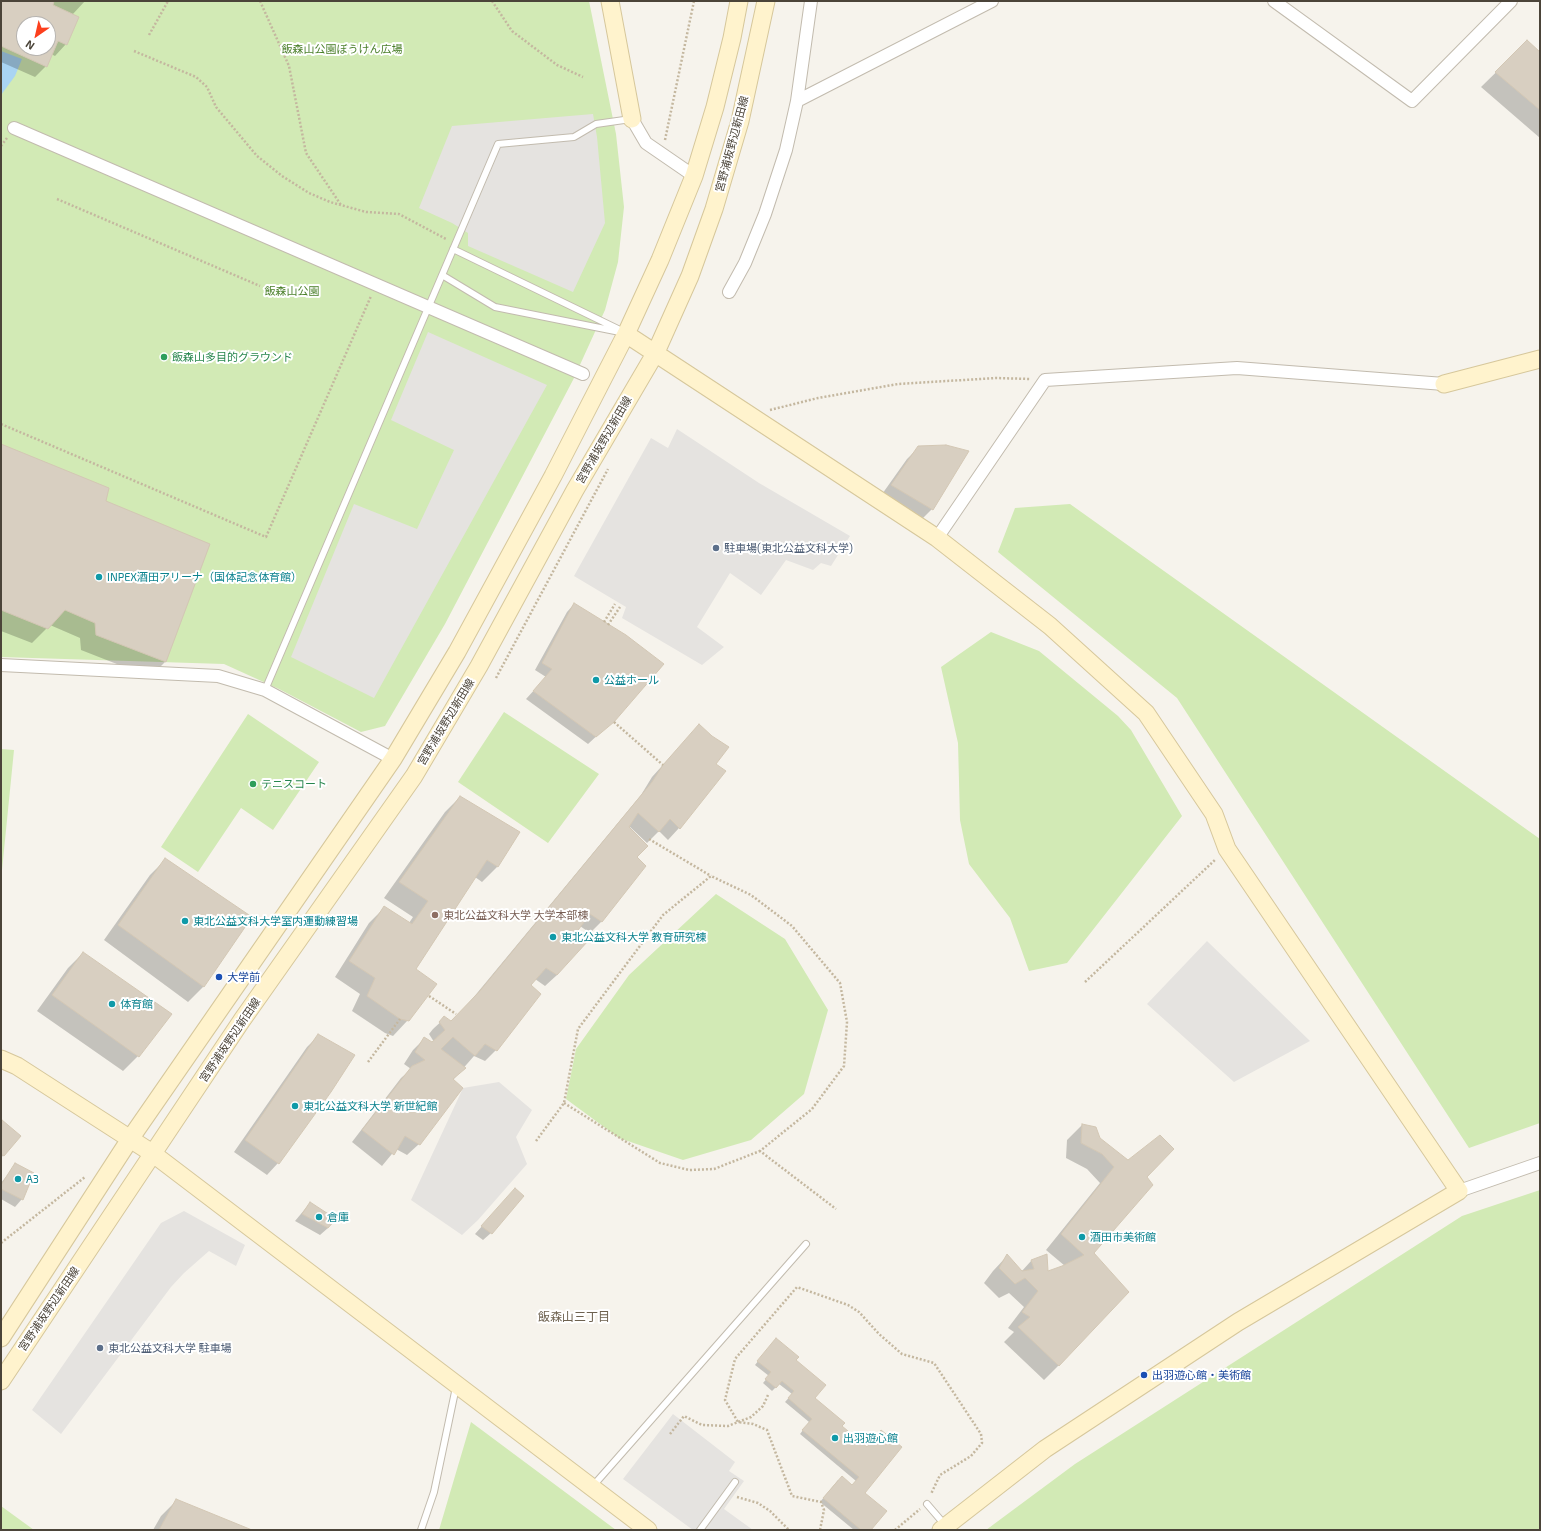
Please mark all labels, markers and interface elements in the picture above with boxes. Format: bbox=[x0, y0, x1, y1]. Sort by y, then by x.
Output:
north arrow bbox=[16, 16, 56, 56]
text: N bbox=[23, 38, 37, 53]
park label: 飯森山公園ぼうけん広場 bbox=[282, 42, 402, 56]
street label: 宮野浦坂野辺新田線 bbox=[713, 94, 751, 194]
park label: 飯森山公園 bbox=[265, 284, 319, 298]
place label: 飯森山多目的グラウンド bbox=[172, 350, 293, 364]
marker: 飯森山多目的グラウンド bbox=[159, 352, 169, 362]
street label: 宮野浦坂野辺新田線 bbox=[574, 394, 634, 486]
place label: 駐車場(東北公益文科大学) bbox=[724, 541, 853, 555]
marker: 駐車場(東北公益文科大学) bbox=[711, 543, 721, 553]
place label: INPEX酒田アリーナ（国体記念体育館） bbox=[107, 570, 302, 584]
marker: INPEX酒田アリーナ（国体記念体育館） bbox=[94, 572, 104, 582]
place label: 公益ホール bbox=[604, 673, 659, 687]
marker: 公益ホール bbox=[591, 675, 601, 685]
street label: 宮野浦坂野辺新田線 bbox=[415, 676, 477, 768]
place label: テニスコート bbox=[261, 777, 327, 791]
marker: テニスコート bbox=[248, 779, 258, 789]
place label: 東北公益文科大学 大学本部棟 bbox=[443, 908, 588, 922]
marker: 東北公益文科大学 大学本部棟 bbox=[430, 910, 440, 920]
place label: 東北公益文科大学室内運動練習場 bbox=[193, 914, 358, 928]
marker: 東北公益文科大学室内運動練習場 bbox=[180, 916, 190, 926]
place label: 東北公益文科大学 教育研究棟 bbox=[561, 930, 706, 944]
marker: 東北公益文科大学 教育研究棟 bbox=[548, 932, 558, 942]
place label: 大学前 bbox=[227, 970, 260, 984]
marker: 大学前 bbox=[214, 972, 224, 982]
street label: 宮野浦坂野辺新田線 bbox=[197, 995, 263, 1085]
place label: 体育館 bbox=[120, 997, 153, 1011]
marker: 体育館 bbox=[107, 999, 117, 1009]
place label: 東北公益文科大学 新世紀館 bbox=[303, 1099, 437, 1113]
marker: 東北公益文科大学 新世紀館 bbox=[290, 1101, 300, 1111]
place label: A3 bbox=[26, 1172, 39, 1186]
marker: A3 bbox=[13, 1174, 23, 1184]
place label: 倉庫 bbox=[327, 1210, 349, 1224]
marker: 倉庫 bbox=[314, 1212, 324, 1222]
place label: 酒田市美術館 bbox=[1090, 1230, 1156, 1244]
marker: 酒田市美術館 bbox=[1077, 1232, 1087, 1242]
street label: 宮野浦坂野辺新田線 bbox=[16, 1264, 82, 1354]
district label: 飯森山三丁目 bbox=[538, 1310, 610, 1324]
place label: 東北公益文科大学 駐車場 bbox=[108, 1341, 231, 1355]
marker: 東北公益文科大学 駐車場 bbox=[95, 1343, 105, 1353]
place label: 出羽遊心館・美術館 bbox=[1152, 1368, 1251, 1382]
marker: 出羽遊心館・美術館 bbox=[1139, 1370, 1149, 1380]
place label: 出羽遊心館 bbox=[843, 1431, 898, 1445]
marker: 出羽遊心館 bbox=[830, 1433, 840, 1443]

